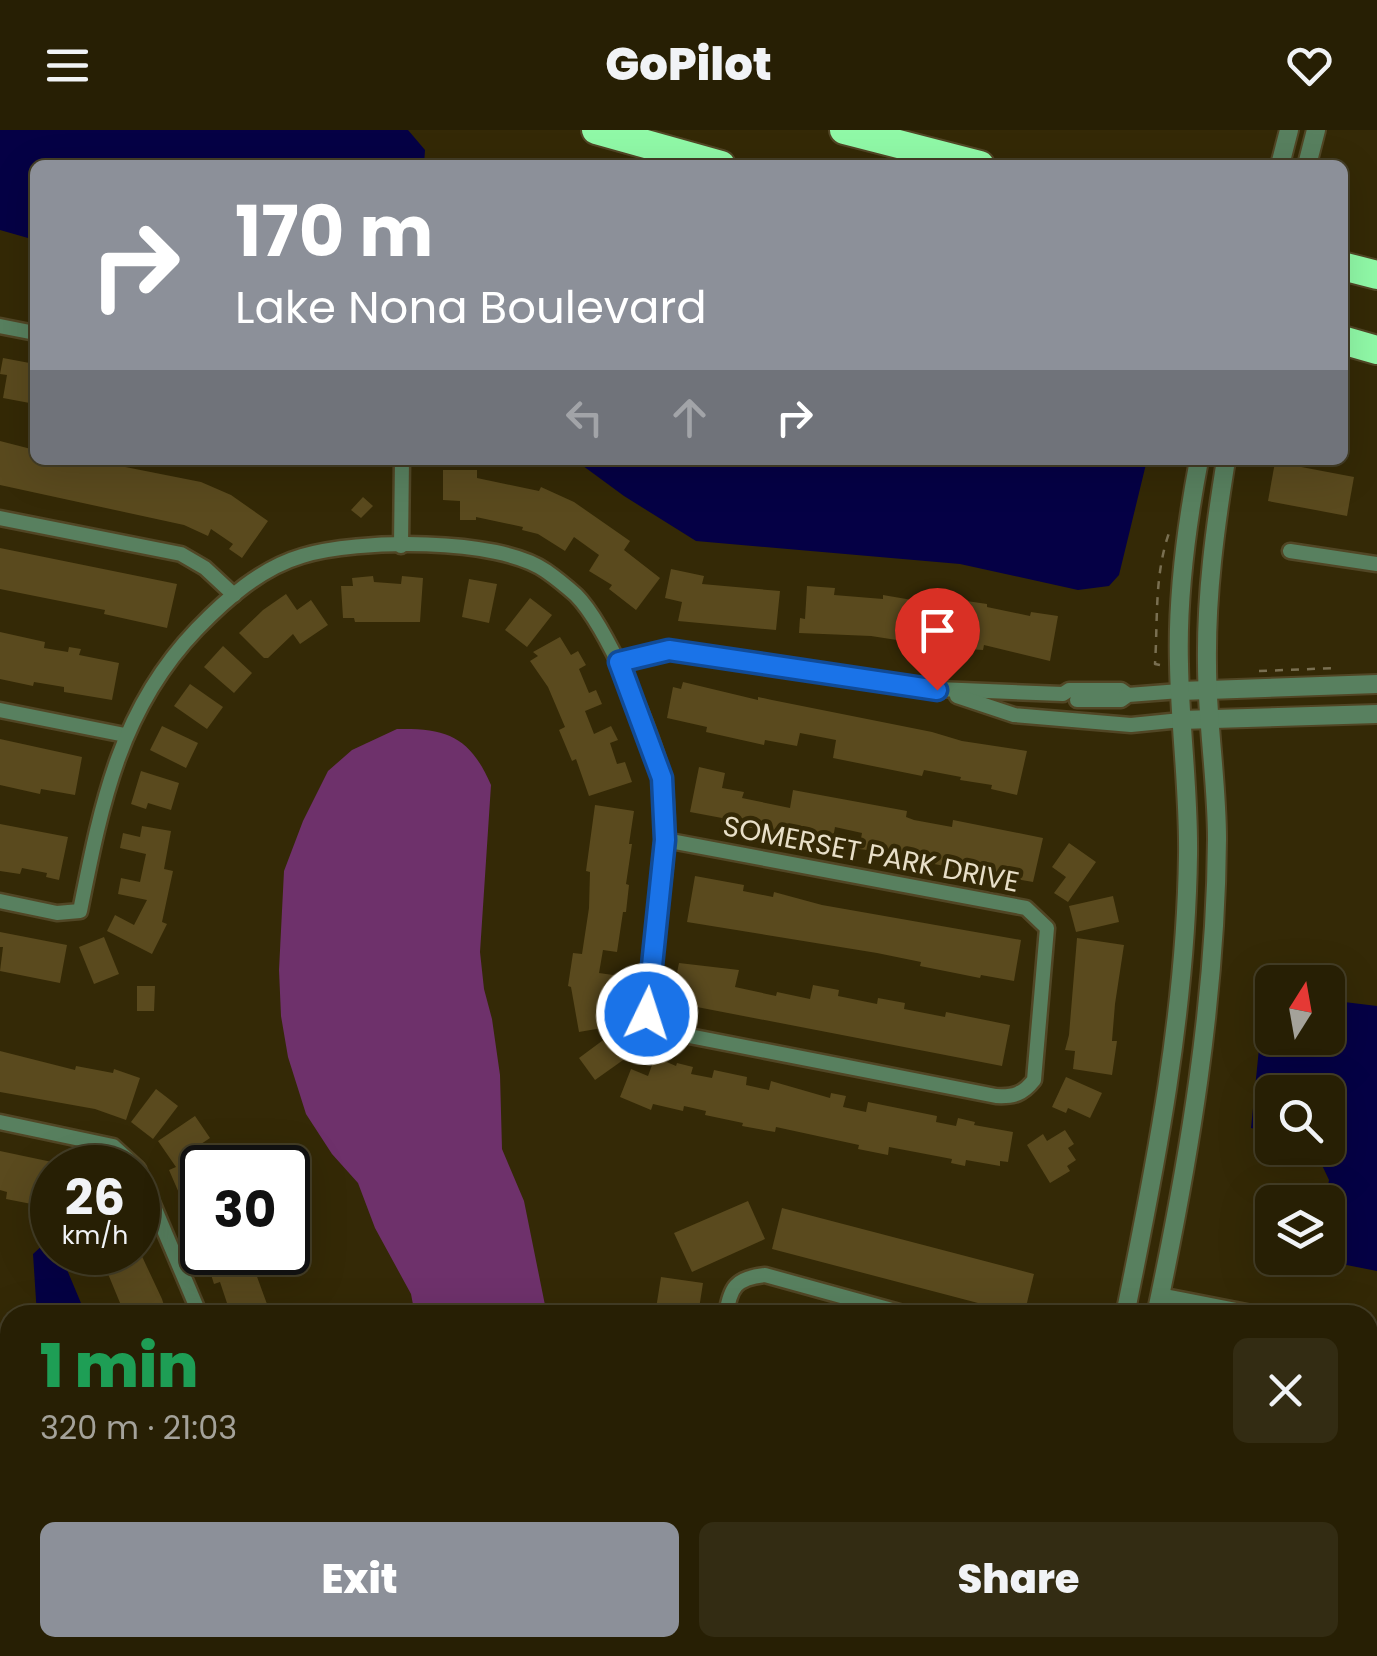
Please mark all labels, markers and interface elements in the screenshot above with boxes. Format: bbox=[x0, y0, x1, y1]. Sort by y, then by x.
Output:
text: GoPilot bbox=[605, 33, 772, 96]
icon: menu bbox=[40, 38, 95, 93]
icon: heart bbox=[1282, 38, 1337, 93]
text: 170 m bbox=[235, 182, 433, 281]
icon: right bbox=[70, 200, 200, 330]
text: Lake Nona Boulevard bbox=[235, 276, 707, 339]
icon: left bbox=[557, 390, 612, 445]
icon: ahead bbox=[662, 390, 717, 445]
icon: right bbox=[767, 390, 822, 445]
pin bbox=[895, 588, 980, 691]
icon: arrive bbox=[910, 603, 965, 658]
street label: SOMERSET PARK DRIVE bbox=[720, 806, 1022, 902]
position arrow bbox=[595, 962, 699, 1066]
north arrow bbox=[1255, 965, 1345, 1055]
map controls bbox=[1255, 965, 1345, 1275]
button: search bbox=[1255, 1075, 1345, 1165]
speed limit sign: 30 bbox=[180, 1145, 310, 1275]
text: 26 bbox=[65, 1162, 125, 1233]
button: layers bbox=[1255, 1185, 1345, 1275]
text: km/h bbox=[62, 1218, 128, 1253]
text: 1 min bbox=[40, 1324, 198, 1408]
button: close bbox=[1233, 1338, 1338, 1443]
text: 320 m · 21:03 bbox=[40, 1405, 237, 1450]
button: Exit bbox=[40, 1522, 679, 1637]
button: Share bbox=[699, 1522, 1338, 1637]

